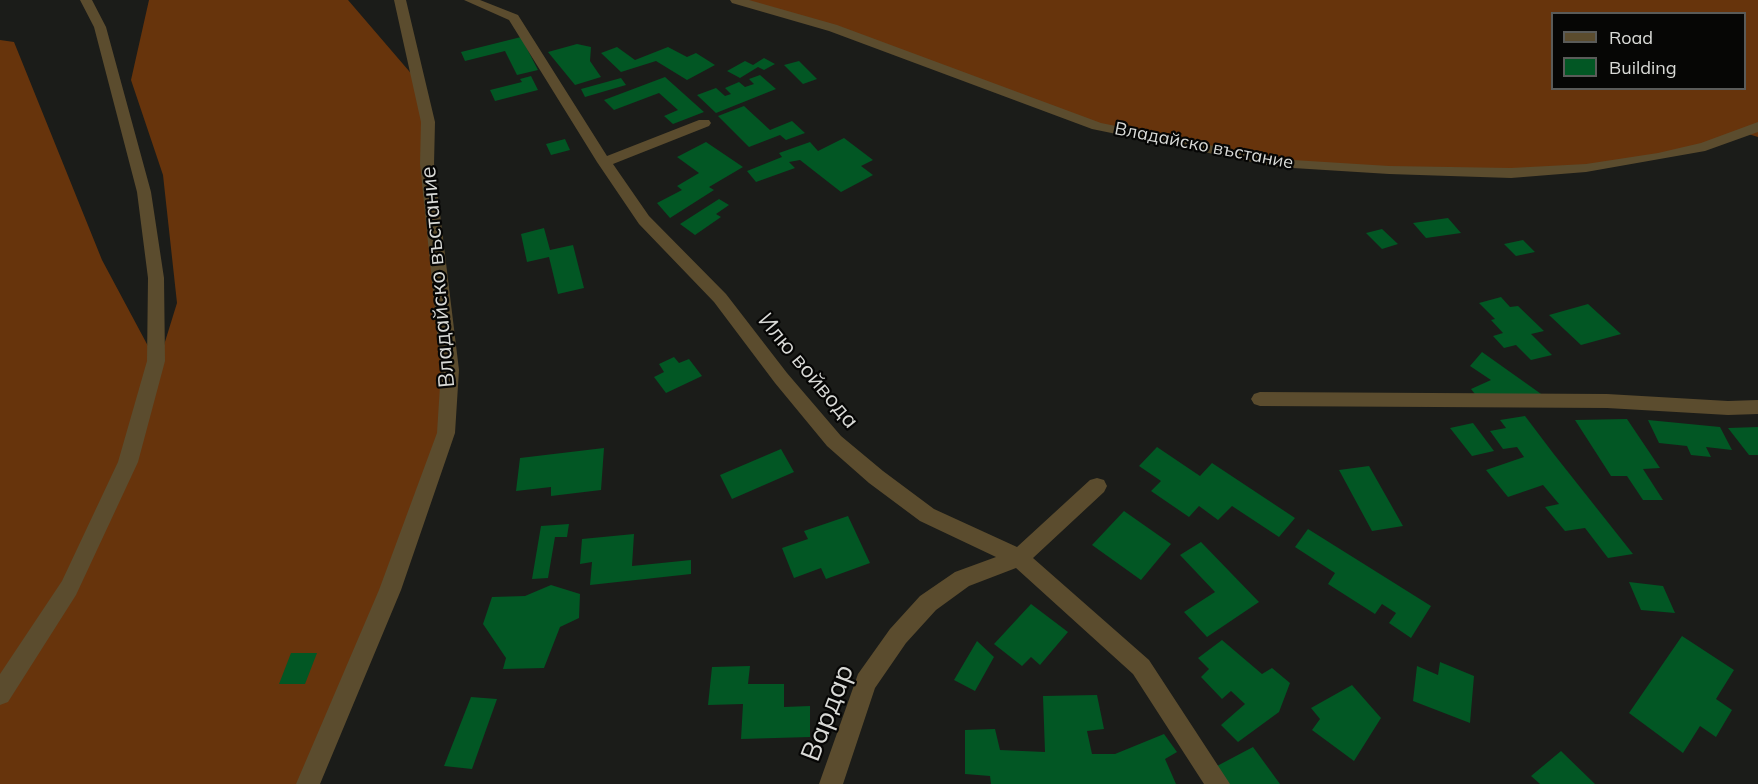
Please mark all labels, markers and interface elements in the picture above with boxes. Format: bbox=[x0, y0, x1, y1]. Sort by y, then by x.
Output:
legend bbox=[1551, 12, 1746, 90]
text: Road bbox=[1609, 26, 1653, 49]
text: Building bbox=[1609, 56, 1677, 79]
street label: Владайско въстание bbox=[1113, 118, 1295, 174]
street label: Владайско въстание bbox=[415, 165, 461, 389]
street label: Илю войвода bbox=[752, 308, 864, 434]
street label: Вардар bbox=[795, 660, 861, 766]

